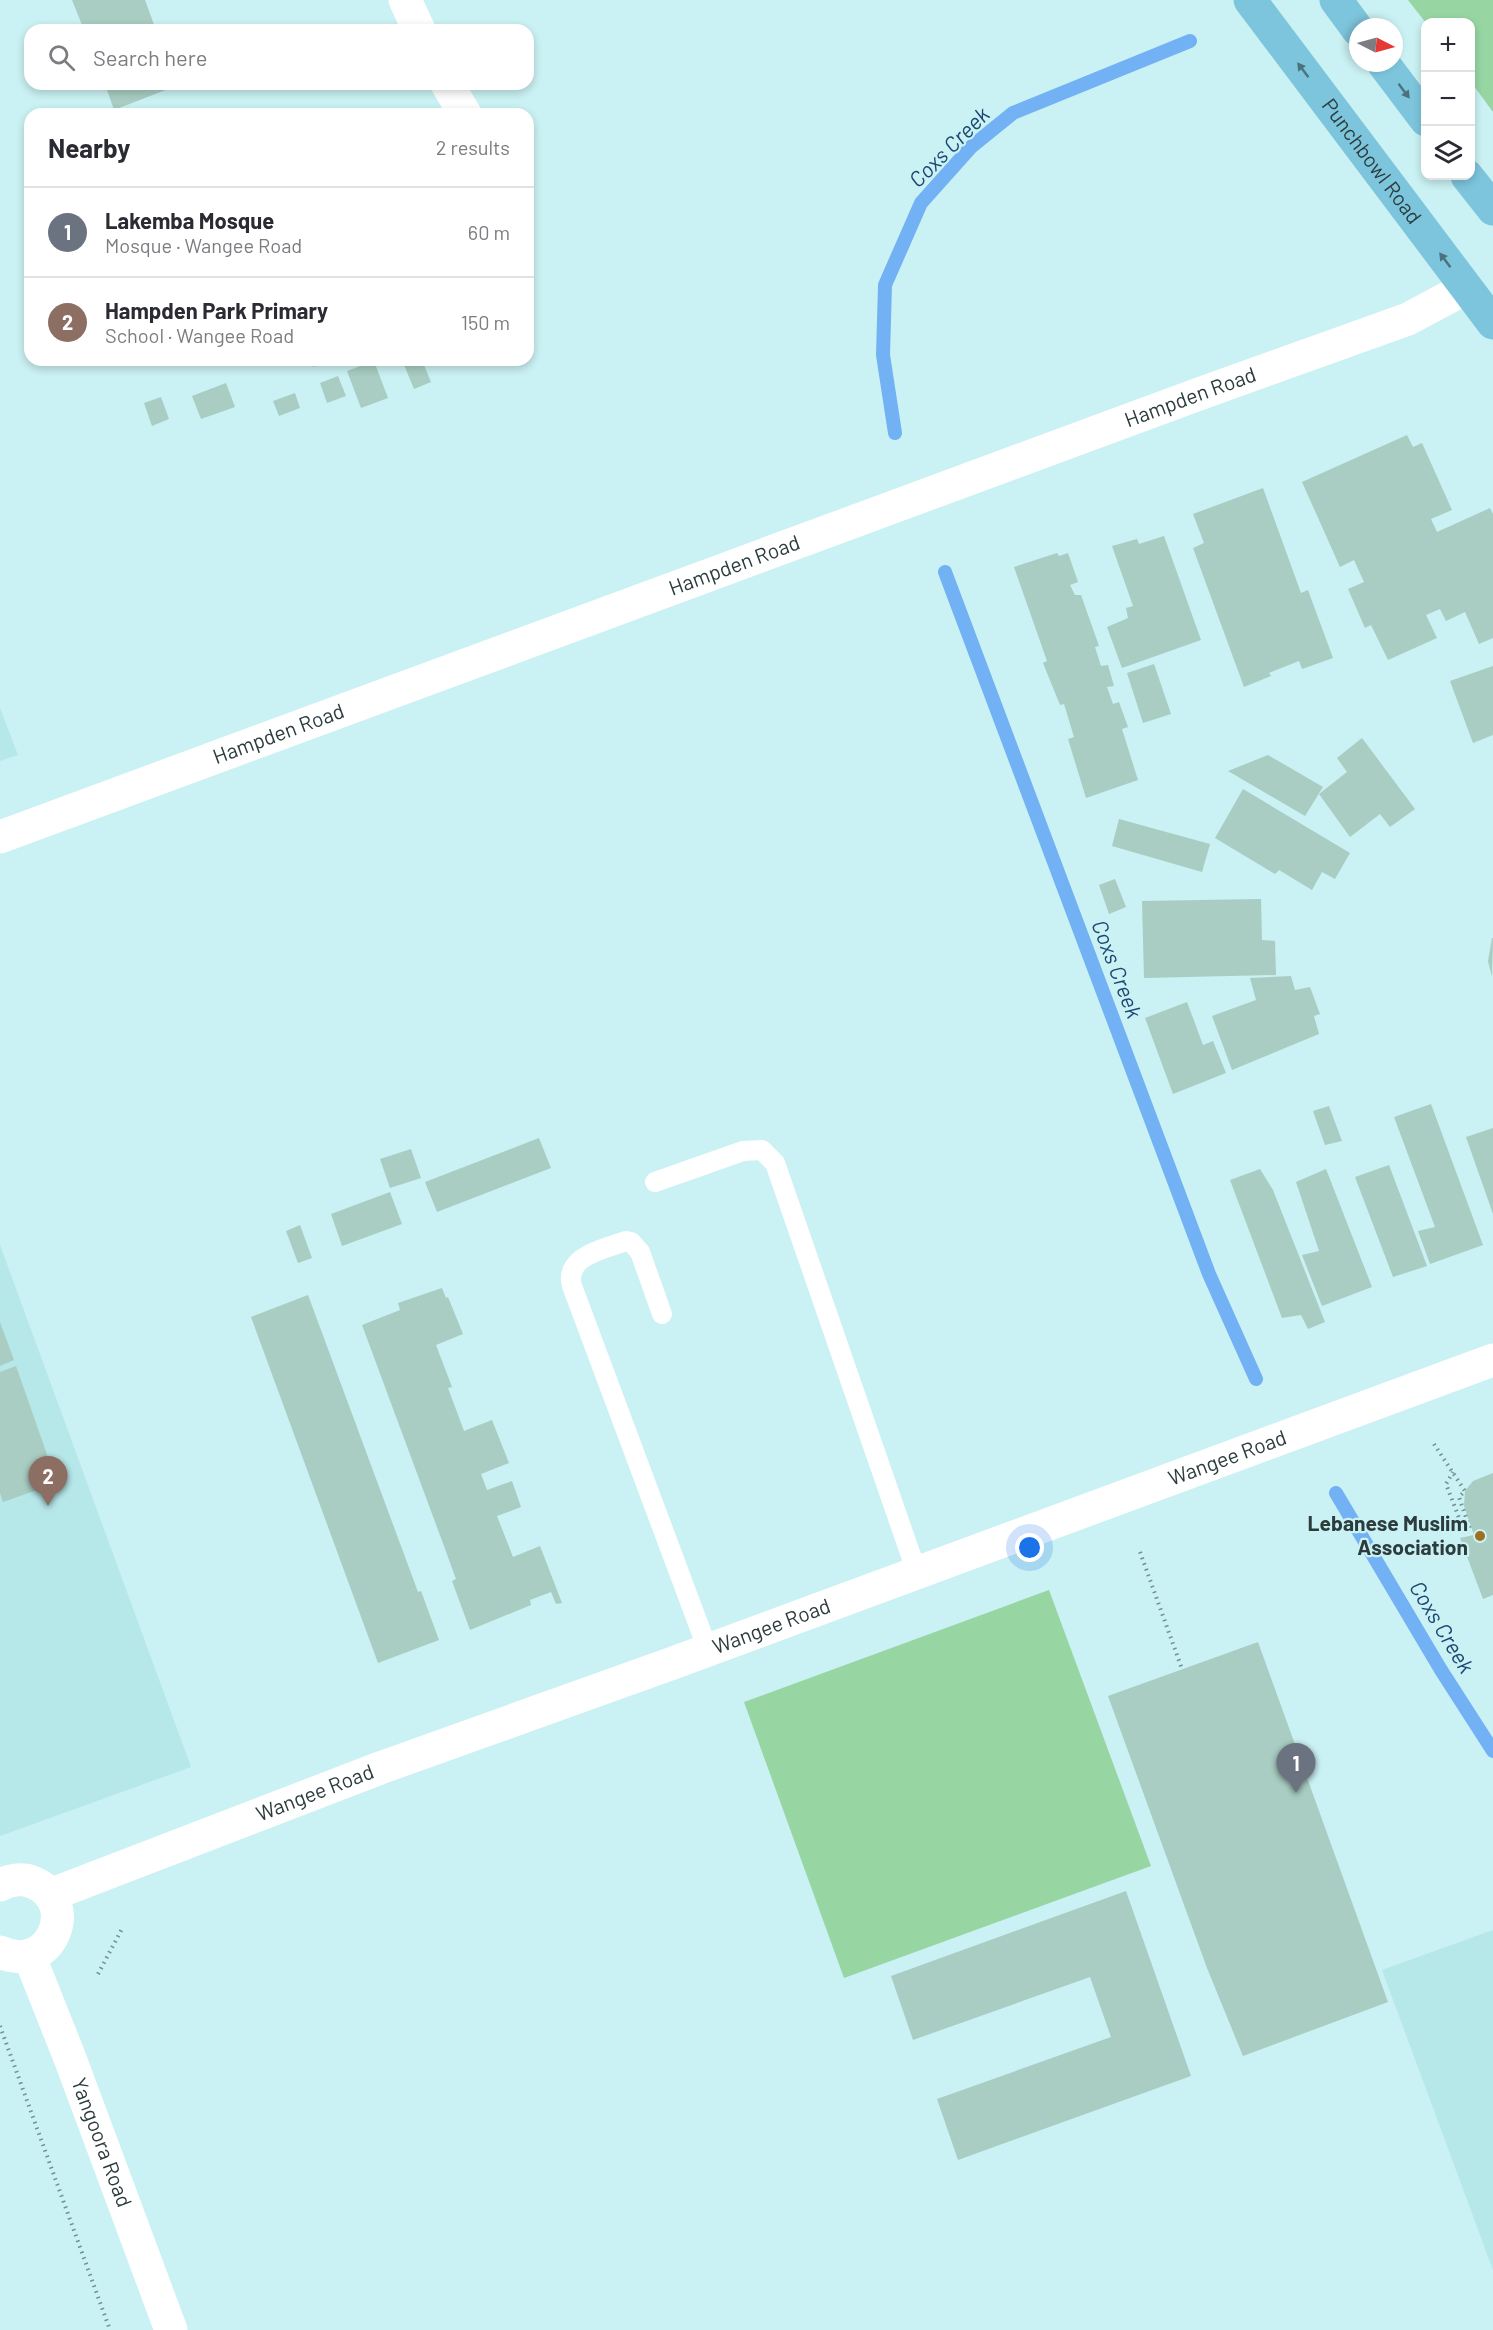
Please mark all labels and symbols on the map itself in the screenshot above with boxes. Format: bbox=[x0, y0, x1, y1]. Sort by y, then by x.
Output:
north arrow bbox=[1349, 18, 1403, 72]
one-way arrow bbox=[1298, 62, 1310, 77]
one-way arrow bbox=[1398, 83, 1410, 99]
street label: Punchbowl Road bbox=[1318, 93, 1428, 228]
water label: Coxs Creek bbox=[903, 100, 994, 192]
one-way arrow bbox=[1439, 252, 1451, 267]
street label: Hampden Road bbox=[1121, 361, 1259, 431]
street label: Hampden Road bbox=[665, 529, 803, 600]
street label: Hampden Road bbox=[209, 697, 347, 768]
water label: Coxs Creek bbox=[1087, 916, 1149, 1022]
street label: Wangee Road bbox=[1165, 1424, 1289, 1490]
pin: 2 bbox=[28, 1456, 68, 1506]
place label: Lebanese Muslim Association bbox=[1308, 1510, 1468, 1559]
marker: Lebanese Muslim Association bbox=[1473, 1529, 1487, 1543]
your location bbox=[1015, 1533, 1044, 1562]
water label: Coxs Creek bbox=[1405, 1576, 1481, 1678]
street label: Wangee Road bbox=[709, 1592, 834, 1658]
pin: 1 bbox=[1276, 1744, 1316, 1793]
street label: Wangee Road bbox=[252, 1758, 377, 1825]
street label: Yangoora Road bbox=[67, 2074, 138, 2210]

